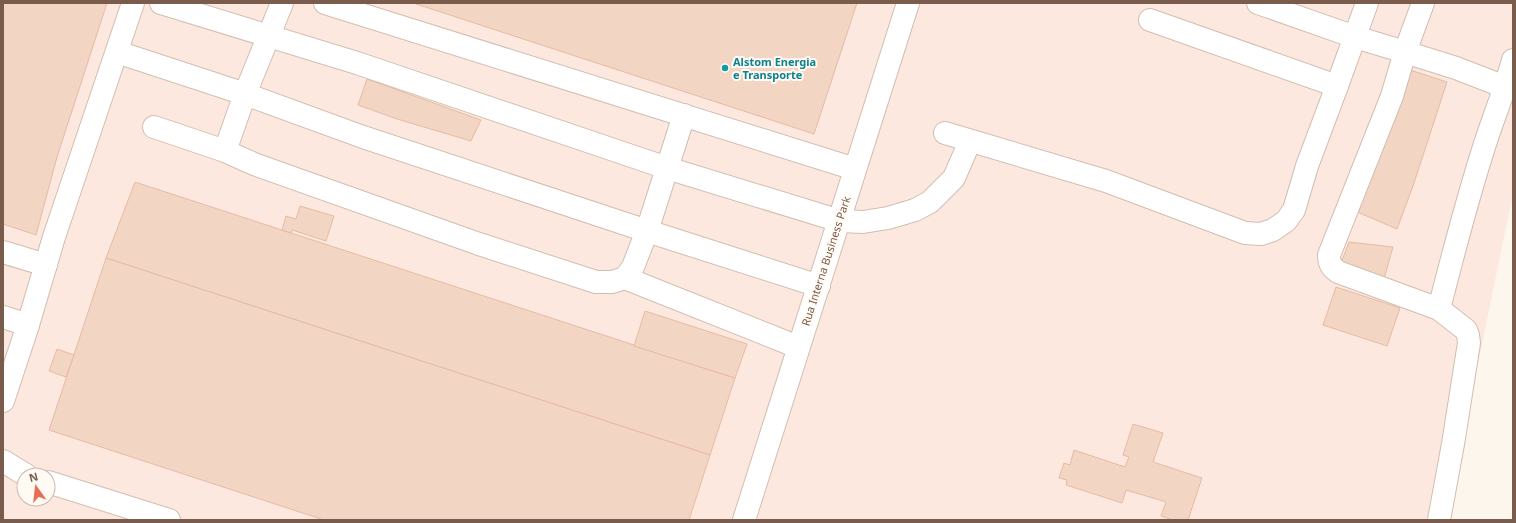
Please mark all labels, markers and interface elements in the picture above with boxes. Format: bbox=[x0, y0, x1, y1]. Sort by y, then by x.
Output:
place label: Alstom Energia e Transporte bbox=[733, 54, 816, 82]
marker: Alstom Energia e Transporte bbox=[720, 63, 730, 73]
street label: Rua Interna Business Park bbox=[797, 194, 854, 328]
north arrow bbox=[16, 467, 56, 507]
text: N bbox=[27, 468, 40, 485]

